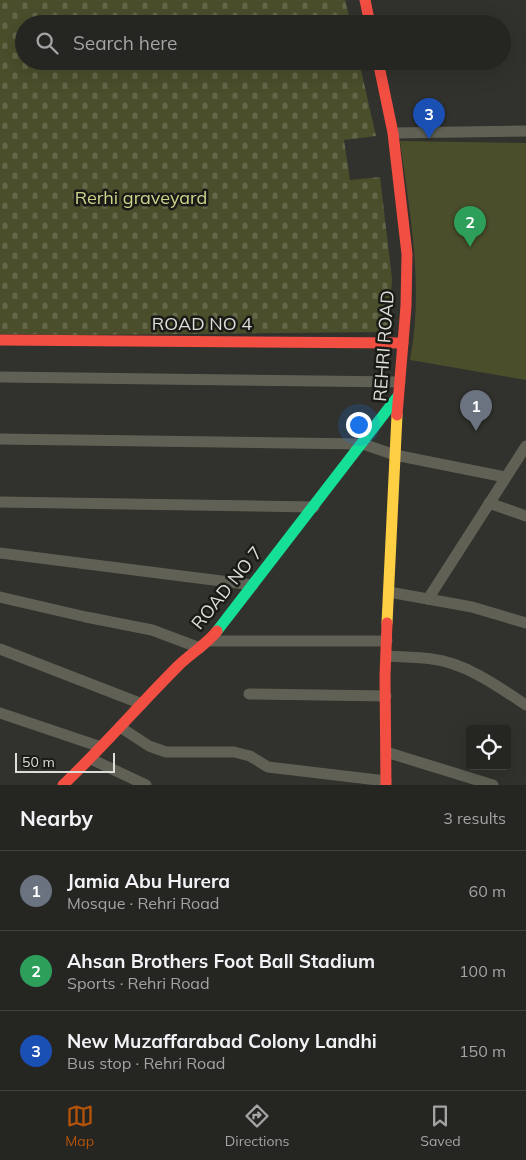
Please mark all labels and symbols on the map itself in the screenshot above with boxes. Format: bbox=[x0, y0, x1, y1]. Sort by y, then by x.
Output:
pin: 3 bbox=[413, 98, 445, 139]
park label: Rerhi graveyard bbox=[75, 186, 207, 209]
pin: 2 bbox=[454, 206, 486, 247]
street label: REHRI ROAD bbox=[368, 290, 399, 402]
street label: ROAD NO 4 bbox=[152, 312, 252, 335]
pin: 1 bbox=[460, 390, 492, 431]
your location bbox=[346, 412, 372, 438]
street label: ROAD NO 7 bbox=[186, 541, 267, 634]
scale bar bbox=[15, 750, 115, 773]

